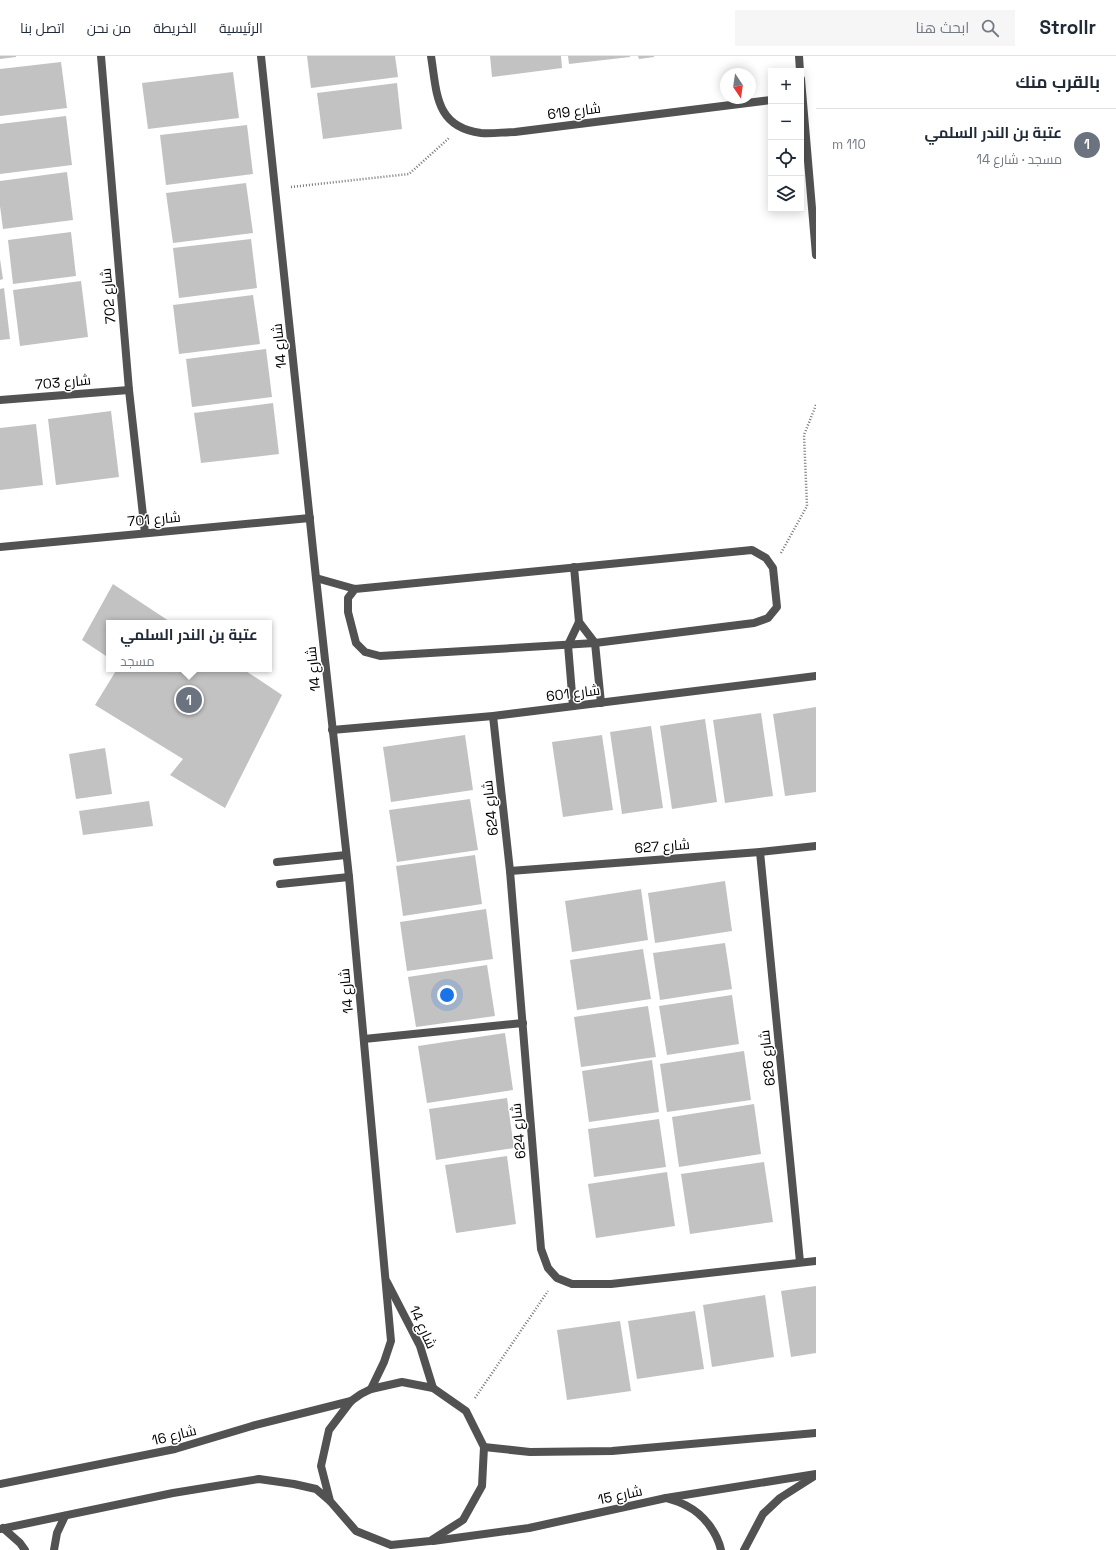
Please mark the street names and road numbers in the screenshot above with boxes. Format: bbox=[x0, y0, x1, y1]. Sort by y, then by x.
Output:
street label: شارع 619 bbox=[546, 99, 602, 123]
street label: شارع 702 bbox=[97, 267, 119, 325]
street label: شارع 14 bbox=[268, 323, 290, 369]
street label: شارع 703 bbox=[34, 371, 92, 393]
street label: شارع 701 bbox=[127, 508, 181, 530]
street label: شارع 14 bbox=[302, 646, 324, 692]
street label: شارع 601 bbox=[545, 681, 601, 705]
street label: شارع 624 bbox=[478, 779, 502, 837]
street label: شارع 627 bbox=[634, 835, 690, 857]
street label: شارع 14 bbox=[335, 968, 357, 1014]
street label: شارع 626 bbox=[755, 1029, 779, 1087]
street label: شارع 624 bbox=[507, 1102, 529, 1160]
street label: شارع 14 bbox=[405, 1303, 441, 1351]
street label: شارع 16 bbox=[150, 1421, 198, 1449]
street label: شارع 15 bbox=[596, 1482, 644, 1508]

